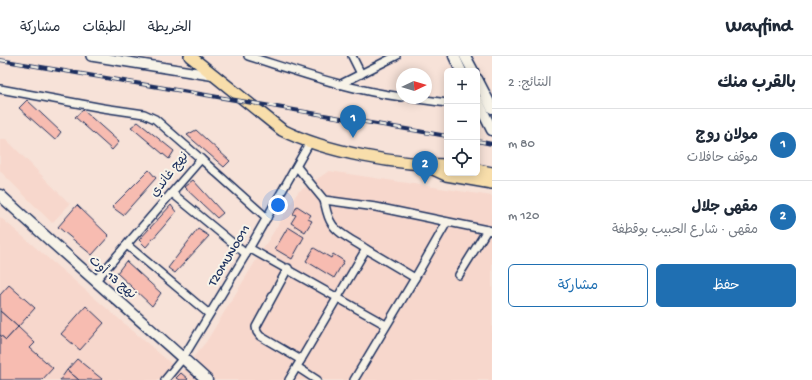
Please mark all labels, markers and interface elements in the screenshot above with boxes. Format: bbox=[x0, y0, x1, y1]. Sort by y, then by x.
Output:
text: Wayfind bbox=[726, 16, 792, 39]
text: مشاركة bbox=[20, 20, 60, 37]
text: الطبقات bbox=[82, 20, 126, 37]
text: الخريطة bbox=[148, 20, 191, 37]
north arrow bbox=[396, 68, 432, 104]
map controls bbox=[444, 68, 480, 176]
button: + bbox=[444, 68, 480, 104]
text: بالقرب منك bbox=[717, 74, 796, 94]
text: النتائج: 2 bbox=[508, 76, 552, 91]
button: − bbox=[444, 104, 480, 140]
pin: 1 bbox=[340, 105, 366, 138]
text: مولان روج bbox=[695, 127, 758, 145]
text: 80 m bbox=[508, 137, 535, 152]
text: 1 bbox=[780, 137, 786, 152]
button: locate bbox=[444, 140, 480, 176]
street label: نهج غاندي bbox=[148, 149, 192, 201]
pin: 2 bbox=[412, 151, 438, 184]
text: موقف حافلات bbox=[687, 151, 758, 166]
your location bbox=[268, 195, 288, 215]
text: مقهى جلال bbox=[691, 199, 758, 217]
text: 120 m bbox=[508, 209, 539, 224]
text: 2 bbox=[780, 209, 786, 224]
street label: T20MUN0011 bbox=[205, 223, 254, 290]
text: مقهى · شارع الحبيب بوقطفة bbox=[612, 223, 758, 238]
street label: نهج 13 أوت bbox=[85, 252, 140, 303]
button: مشاركة bbox=[508, 264, 648, 307]
button: حفظ bbox=[656, 264, 796, 307]

